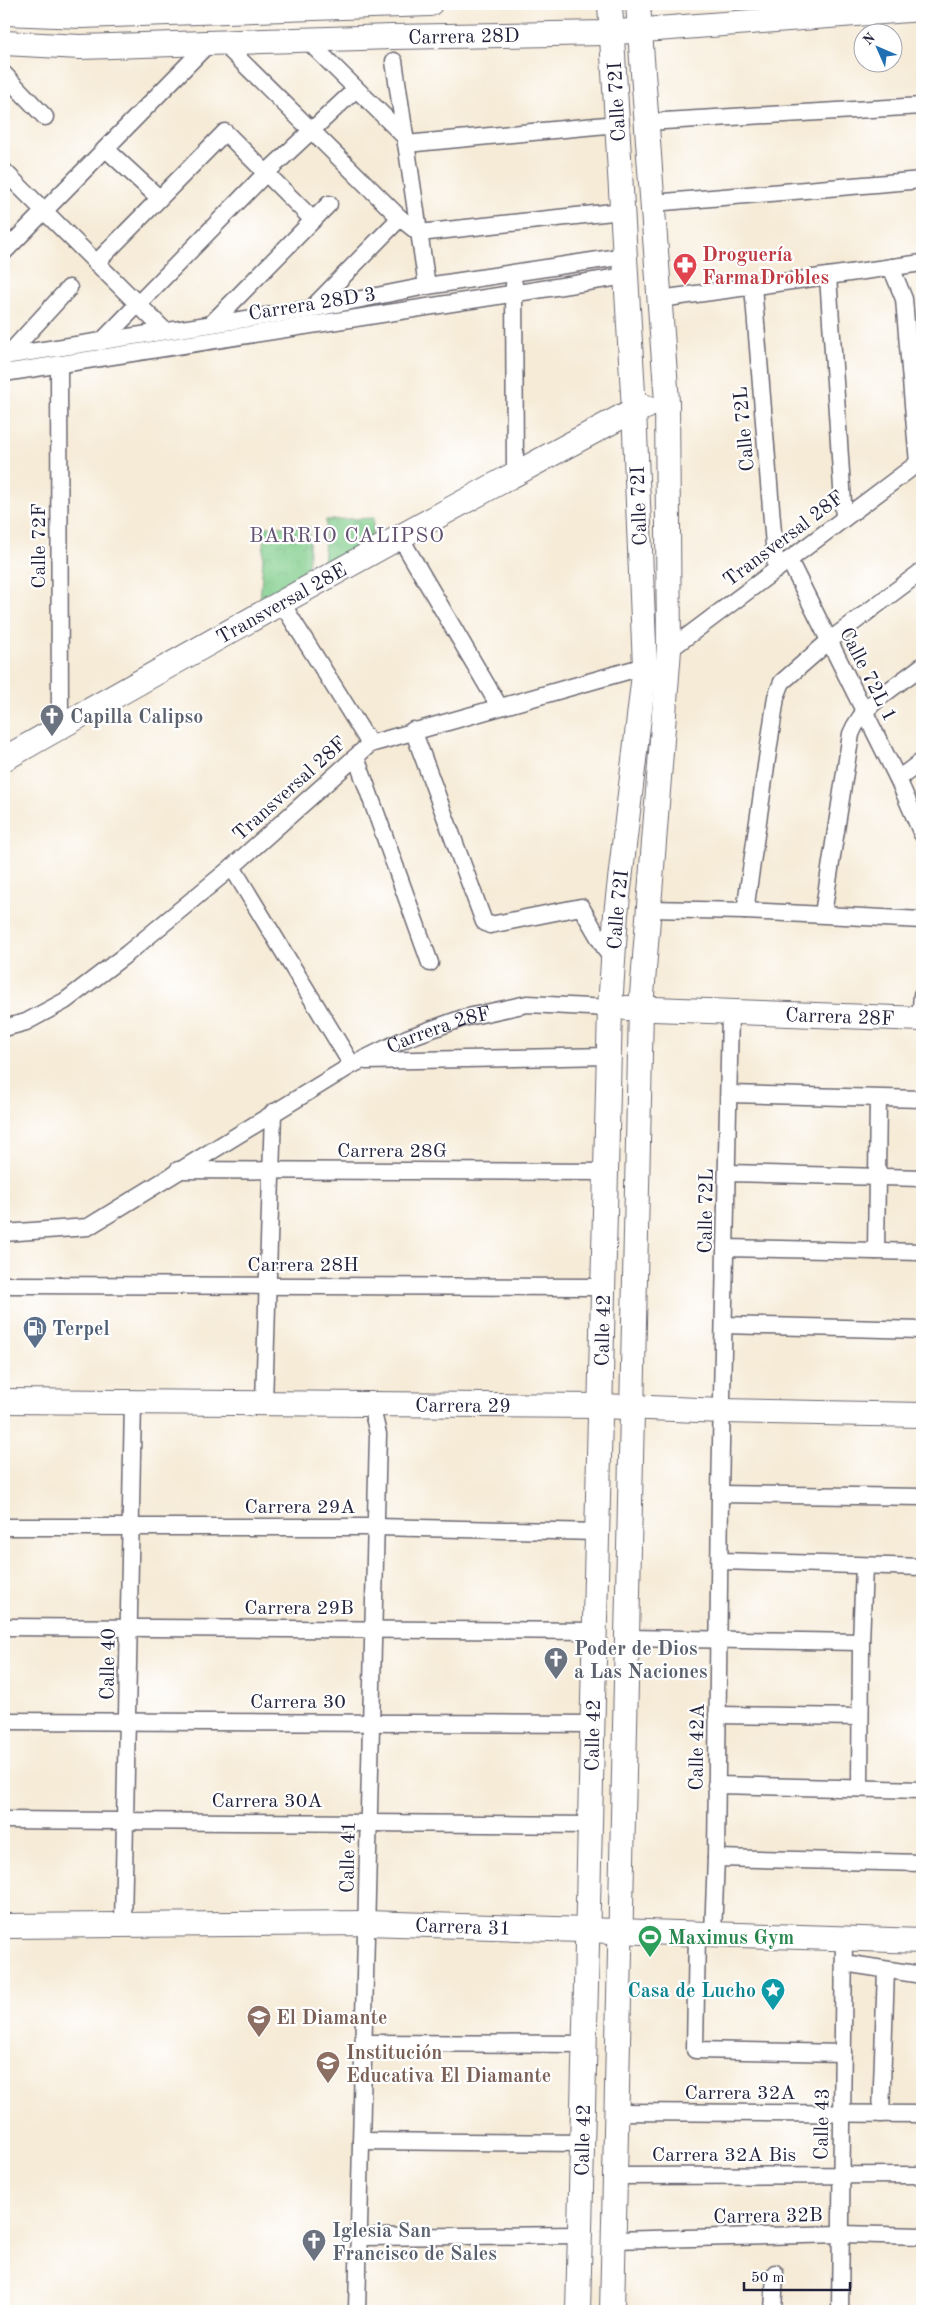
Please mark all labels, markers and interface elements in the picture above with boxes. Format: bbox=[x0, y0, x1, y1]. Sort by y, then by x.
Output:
north arrow bbox=[854, 22, 904, 72]
street label: Carrera 28D bbox=[408, 27, 520, 49]
text: N bbox=[861, 31, 878, 48]
street label: Calle 72I bbox=[606, 61, 630, 142]
place label: Droguería FarmaDrobles bbox=[702, 246, 829, 289]
pharmacy icon: Droguería FarmaDrobles bbox=[672, 252, 698, 286]
street label: Carrera 28D 3 bbox=[247, 285, 377, 325]
street label: Calle 72L bbox=[731, 385, 759, 472]
street label: Calle 72I bbox=[629, 466, 651, 546]
street label: Transversal 28F bbox=[720, 488, 848, 591]
street label: Calle 72F bbox=[30, 503, 50, 589]
district label: BARRIO CALIPSO bbox=[249, 526, 445, 547]
street label: Transversal 28E bbox=[214, 560, 350, 649]
street label: Calle 72L 1 bbox=[835, 625, 899, 725]
church icon: Capilla Calipso bbox=[39, 703, 65, 737]
place label: Capilla Calipso bbox=[70, 708, 203, 728]
street label: Transversal 28F bbox=[230, 733, 351, 845]
street label: Calle 72I bbox=[606, 869, 633, 950]
street label: Carrera 28F bbox=[384, 1004, 493, 1058]
street label: Carrera 28F bbox=[785, 1006, 895, 1030]
street label: Carrera 28G bbox=[337, 1142, 447, 1162]
street label: Calle 72L bbox=[696, 1168, 718, 1254]
street label: Carrera 28H bbox=[247, 1256, 359, 1276]
street label: Calle 42 bbox=[593, 1294, 615, 1367]
fuel station icon: Terpel bbox=[22, 1315, 48, 1349]
place label: Terpel bbox=[52, 1320, 110, 1340]
street label: Carrera 29 bbox=[415, 1396, 511, 1417]
street label: Carrera 29A bbox=[244, 1498, 356, 1518]
street label: Carrera 29B bbox=[244, 1599, 354, 1619]
street label: Calle 40 bbox=[98, 1628, 120, 1700]
place label: Poder de Dios a Las Naciones bbox=[574, 1640, 707, 1683]
church icon: Poder de Dios a Las Naciones bbox=[543, 1646, 569, 1680]
street label: Carrera 30 bbox=[250, 1693, 346, 1713]
street label: Calle 42 bbox=[583, 1699, 605, 1772]
street label: Calle 42A bbox=[687, 1703, 709, 1791]
street label: Carrera 30A bbox=[211, 1792, 323, 1812]
street label: Calle 41 bbox=[338, 1821, 360, 1893]
street label: Carrera 31 bbox=[415, 1917, 511, 1940]
sports icon: Maximus Gym bbox=[637, 1924, 663, 1958]
place label: Maximus Gym bbox=[668, 1929, 794, 1949]
place icon: Casa de Lucho bbox=[760, 1977, 786, 2011]
place label: Casa de Lucho bbox=[627, 1982, 756, 2002]
school or university icon: El Diamante bbox=[246, 2004, 272, 2038]
place label: El Diamante bbox=[276, 2009, 387, 2029]
place label: Institución Educativa El Diamante bbox=[346, 2044, 551, 2087]
school or university icon: Institución Educativa El Diamante bbox=[315, 2050, 341, 2084]
street label: Carrera 32A bbox=[684, 2084, 796, 2104]
street label: Calle 43 bbox=[812, 2088, 834, 2160]
street label: Calle 42 bbox=[573, 2104, 595, 2176]
street label: Carrera 32A Bis bbox=[652, 2146, 796, 2166]
street label: Carrera 32B bbox=[713, 2206, 823, 2228]
place label: Iglesia San Francisco de Sales bbox=[332, 2222, 497, 2265]
church icon: Iglesia San Francisco de Sales bbox=[301, 2228, 327, 2262]
scale bar bbox=[744, 2260, 850, 2292]
text: 50 m bbox=[751, 2271, 785, 2286]

